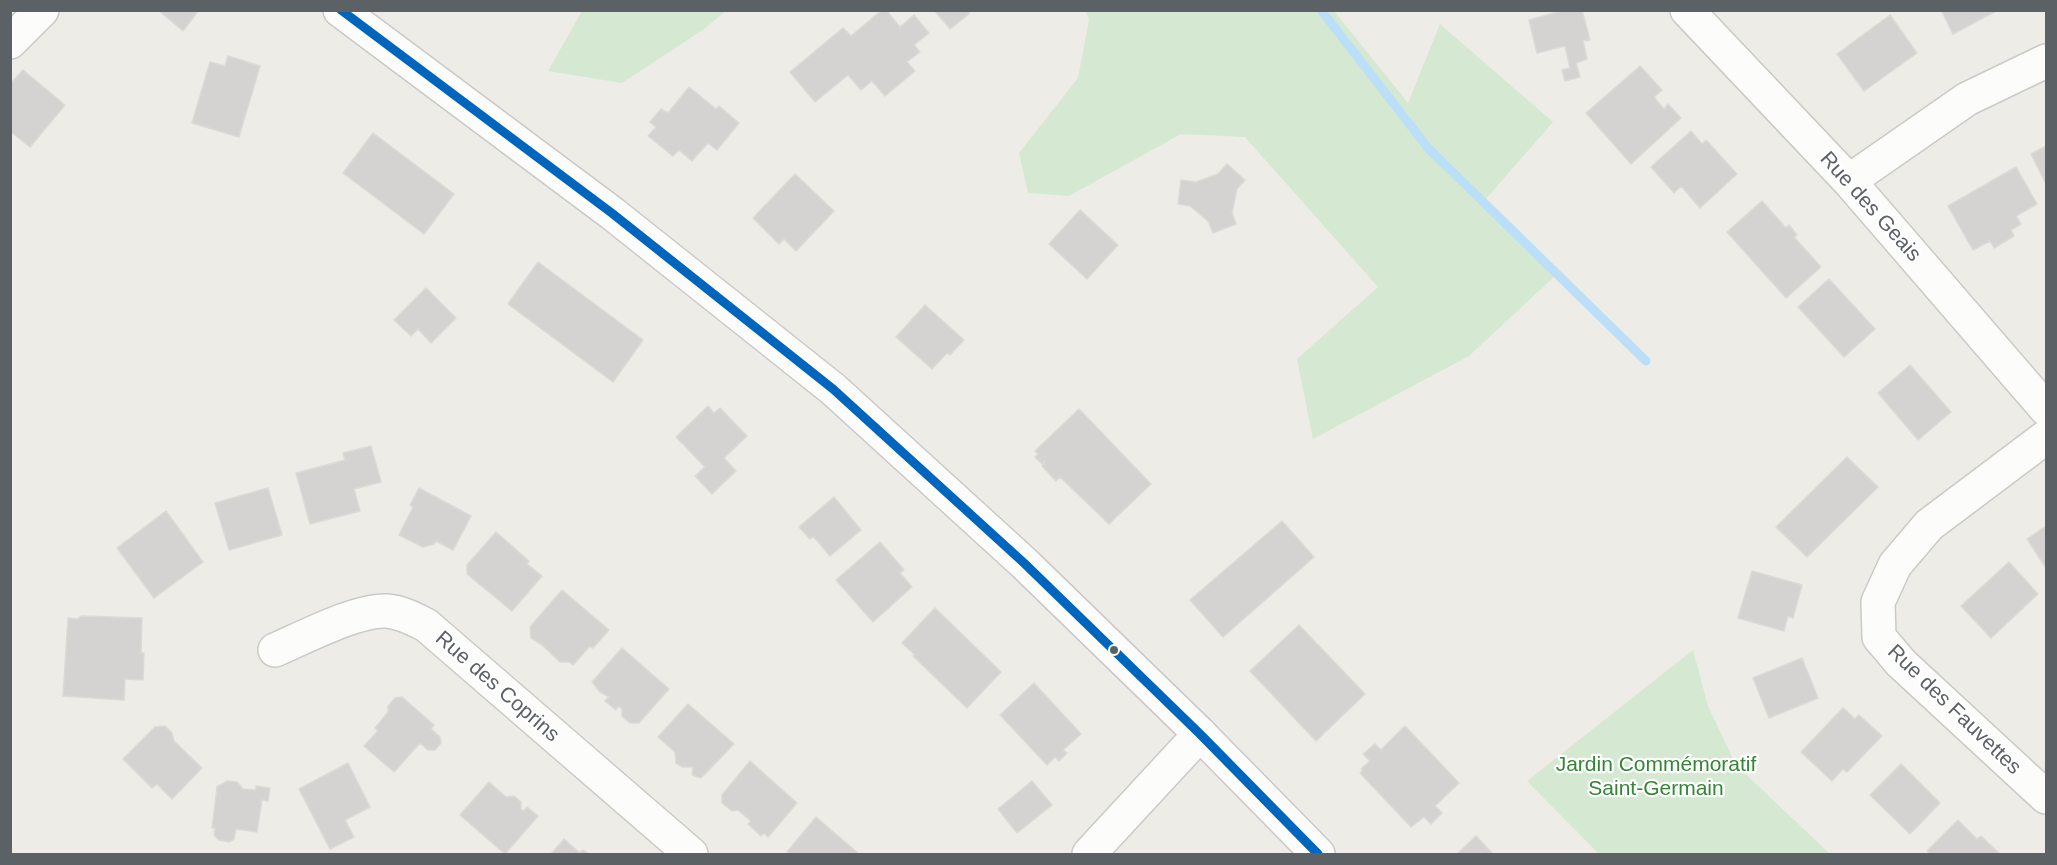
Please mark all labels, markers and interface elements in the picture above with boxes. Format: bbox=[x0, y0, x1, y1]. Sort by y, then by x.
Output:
street label: Rue des Geais bbox=[1814, 147, 1926, 267]
street label: Rue des Coprins bbox=[430, 626, 564, 748]
street label: Rue des Fauvettes bbox=[1882, 640, 2026, 780]
unlabelled marker bbox=[1108, 644, 1120, 656]
park label: Jardin Commémoratif Saint-Germain bbox=[1556, 752, 1756, 802]

